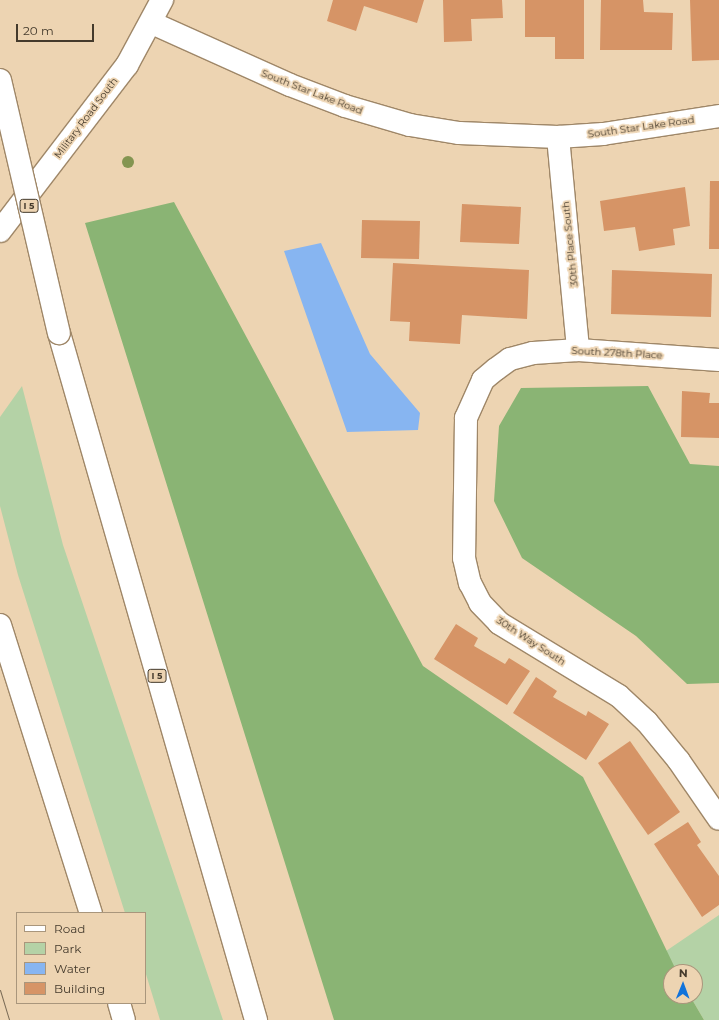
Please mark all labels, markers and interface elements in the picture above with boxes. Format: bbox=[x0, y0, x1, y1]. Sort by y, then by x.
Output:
scale bar bbox=[18, 16, 96, 42]
text: 20 m bbox=[23, 23, 54, 38]
street label: South Star Lake Road bbox=[260, 67, 364, 117]
street label: Military Road South bbox=[52, 75, 120, 161]
street label: South Star Lake Road bbox=[587, 114, 695, 140]
road number: I 5 bbox=[19, 199, 39, 213]
street label: 30th Place South bbox=[560, 201, 580, 287]
street label: South 278th Place bbox=[571, 345, 663, 361]
street label: 30th Way South bbox=[494, 614, 568, 668]
road number: I 5 bbox=[147, 669, 167, 683]
legend bbox=[16, 912, 146, 1004]
text: Road bbox=[54, 921, 85, 936]
text: Park bbox=[54, 941, 81, 956]
text: Water bbox=[54, 961, 90, 976]
north arrow bbox=[663, 964, 703, 1004]
text: N bbox=[679, 966, 688, 980]
text: Building bbox=[54, 981, 105, 996]

